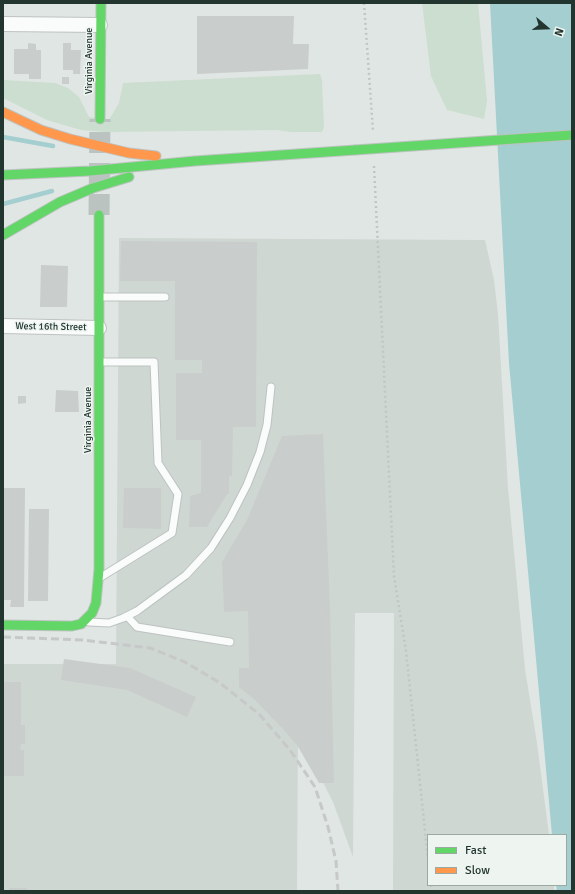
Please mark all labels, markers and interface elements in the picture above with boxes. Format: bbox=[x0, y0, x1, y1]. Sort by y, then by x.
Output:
north arrow bbox=[527, 8, 567, 48]
text: N bbox=[551, 26, 566, 38]
street label: Virginia Avenue bbox=[83, 28, 95, 94]
street label: West 16th Street bbox=[15, 320, 87, 334]
street label: Virginia Avenue bbox=[82, 387, 94, 453]
legend bbox=[427, 834, 567, 886]
text: Fast bbox=[465, 843, 486, 858]
text: Slow bbox=[465, 863, 490, 878]

